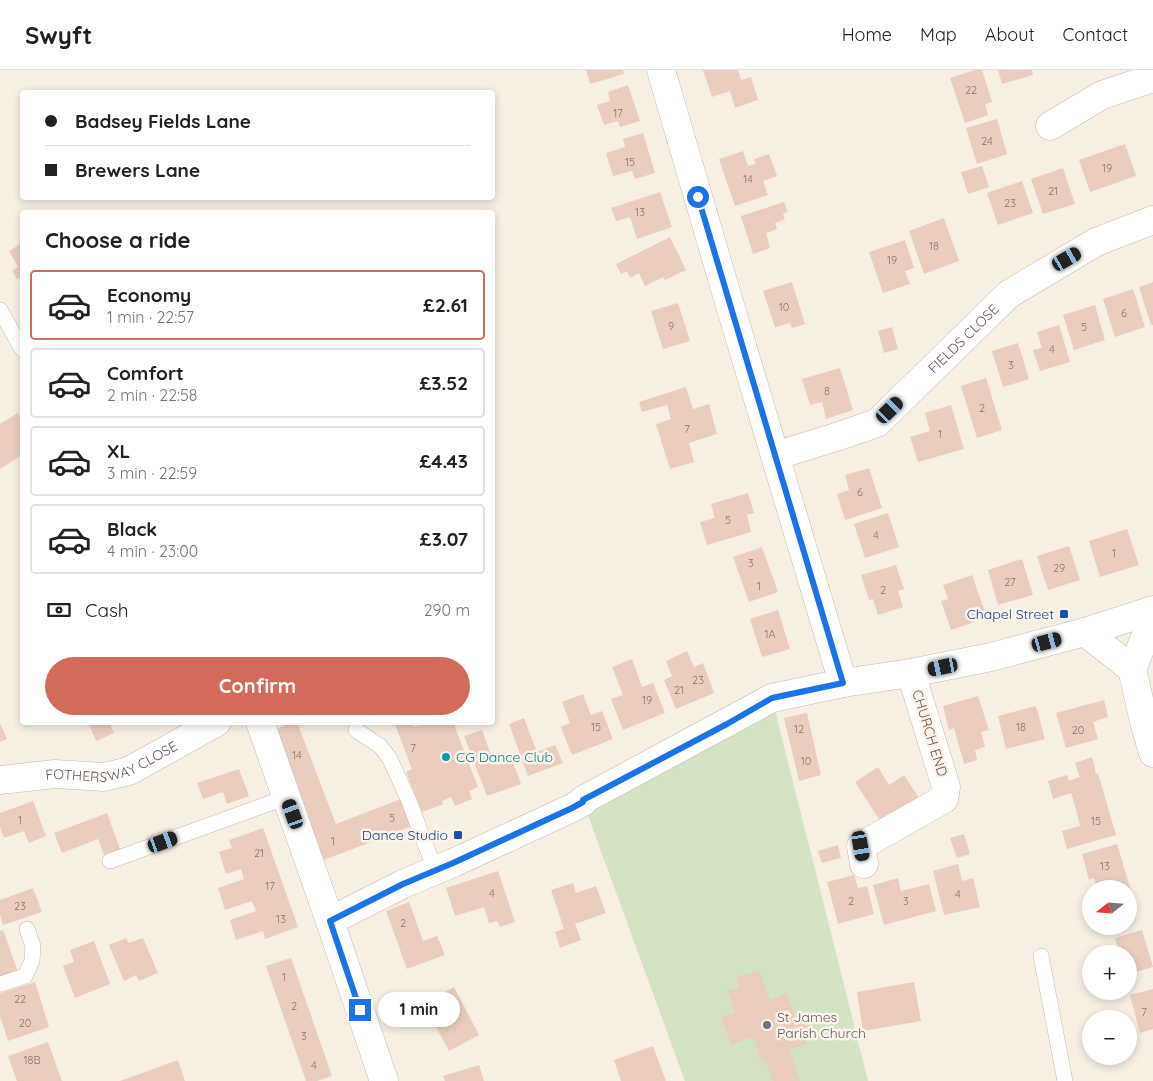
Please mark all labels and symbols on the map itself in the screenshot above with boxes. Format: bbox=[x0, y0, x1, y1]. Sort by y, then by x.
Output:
house number: 22 bbox=[965, 83, 977, 97]
house number: 17 bbox=[613, 106, 623, 120]
house number: 24 bbox=[981, 134, 993, 148]
house number: 15 bbox=[625, 155, 635, 169]
house number: 19 bbox=[1102, 161, 1112, 175]
house number: 14 bbox=[743, 172, 753, 186]
house number: 21 bbox=[1048, 184, 1058, 198]
route start bbox=[687, 186, 709, 208]
house number: 23 bbox=[1004, 196, 1016, 210]
house number: 13 bbox=[635, 205, 645, 219]
house number: 18 bbox=[929, 239, 939, 253]
car bbox=[1050, 245, 1083, 273]
house number: 19 bbox=[887, 253, 897, 267]
house number: 10 bbox=[779, 300, 789, 314]
street label: FIELDS CLOSE bbox=[924, 300, 1002, 377]
house number: 6 bbox=[1121, 306, 1127, 320]
house number: 9 bbox=[668, 319, 674, 333]
house number: 5 bbox=[1081, 320, 1087, 334]
house number: 4 bbox=[1049, 342, 1055, 356]
house number: 3 bbox=[1008, 358, 1014, 372]
house number: 8 bbox=[824, 384, 830, 398]
car bbox=[873, 394, 906, 426]
house number: 2 bbox=[979, 401, 985, 415]
house number: 7 bbox=[684, 422, 690, 436]
house number: 1 bbox=[938, 427, 942, 441]
house number: 6 bbox=[857, 485, 863, 499]
house number: 5 bbox=[725, 513, 731, 527]
house number: 4 bbox=[873, 528, 879, 542]
house number: 1 bbox=[1112, 546, 1116, 560]
house number: 3 bbox=[748, 556, 754, 570]
house number: 29 bbox=[1053, 561, 1065, 575]
house number: 27 bbox=[1004, 575, 1016, 589]
house number: 1 bbox=[757, 579, 761, 593]
house number: 2 bbox=[880, 583, 886, 597]
place label: Chapel Street bbox=[967, 605, 1054, 623]
marker: Chapel Street bbox=[1058, 608, 1070, 620]
house number: 1A bbox=[764, 627, 776, 641]
car bbox=[1030, 631, 1063, 653]
car bbox=[926, 657, 959, 677]
house number: 23 bbox=[692, 673, 704, 687]
house number: 21 bbox=[674, 683, 684, 697]
street label: CHURCH END bbox=[908, 687, 952, 779]
house number: 19 bbox=[642, 693, 652, 707]
house number: 15 bbox=[591, 720, 601, 734]
house number: 18 bbox=[1016, 720, 1026, 734]
house number: 12 bbox=[794, 722, 804, 736]
house number: 20 bbox=[1072, 723, 1084, 737]
street label: FOTHERSWAY CLOSE bbox=[45, 737, 181, 786]
house number: 7 bbox=[410, 741, 416, 755]
house number: 14 bbox=[292, 748, 302, 762]
place label: CG Dance Club bbox=[456, 748, 553, 766]
marker: CG Dance Club bbox=[440, 751, 452, 763]
house number: 10 bbox=[801, 754, 811, 768]
car bbox=[280, 797, 305, 831]
house number: 5 bbox=[389, 811, 395, 825]
house number: 1 bbox=[18, 813, 22, 827]
house number: 15 bbox=[1091, 814, 1101, 828]
place label: Dance Studio bbox=[362, 826, 448, 844]
marker: Dance Studio bbox=[452, 829, 464, 841]
car bbox=[146, 830, 179, 854]
car bbox=[851, 830, 870, 862]
house number: 1 bbox=[331, 834, 335, 848]
house number: 21 bbox=[254, 846, 264, 860]
house number: 13 bbox=[1100, 859, 1110, 873]
house number: 17 bbox=[265, 879, 275, 893]
north arrow bbox=[1082, 880, 1138, 935]
house number: 4 bbox=[489, 886, 495, 900]
house number: 4 bbox=[955, 887, 961, 901]
house number: 2 bbox=[848, 894, 854, 908]
house number: 3 bbox=[903, 894, 909, 908]
house number: 23 bbox=[14, 899, 26, 913]
house number: 13 bbox=[276, 912, 286, 926]
house number: 2 bbox=[400, 916, 406, 930]
house number: 1 bbox=[282, 970, 286, 984]
house number: 22 bbox=[14, 992, 26, 1006]
callout: 1 min bbox=[378, 992, 460, 1028]
house number: 2 bbox=[291, 999, 297, 1013]
route end bbox=[349, 999, 371, 1021]
house number: 7 bbox=[1141, 1005, 1147, 1019]
place label: St James Parish Church bbox=[777, 1008, 866, 1042]
house number: 20 bbox=[19, 1016, 31, 1030]
marker: St James Parish Church bbox=[761, 1019, 773, 1031]
house number: 3 bbox=[301, 1029, 307, 1043]
house number: 18B bbox=[23, 1053, 41, 1067]
house number: 4 bbox=[311, 1058, 317, 1072]

